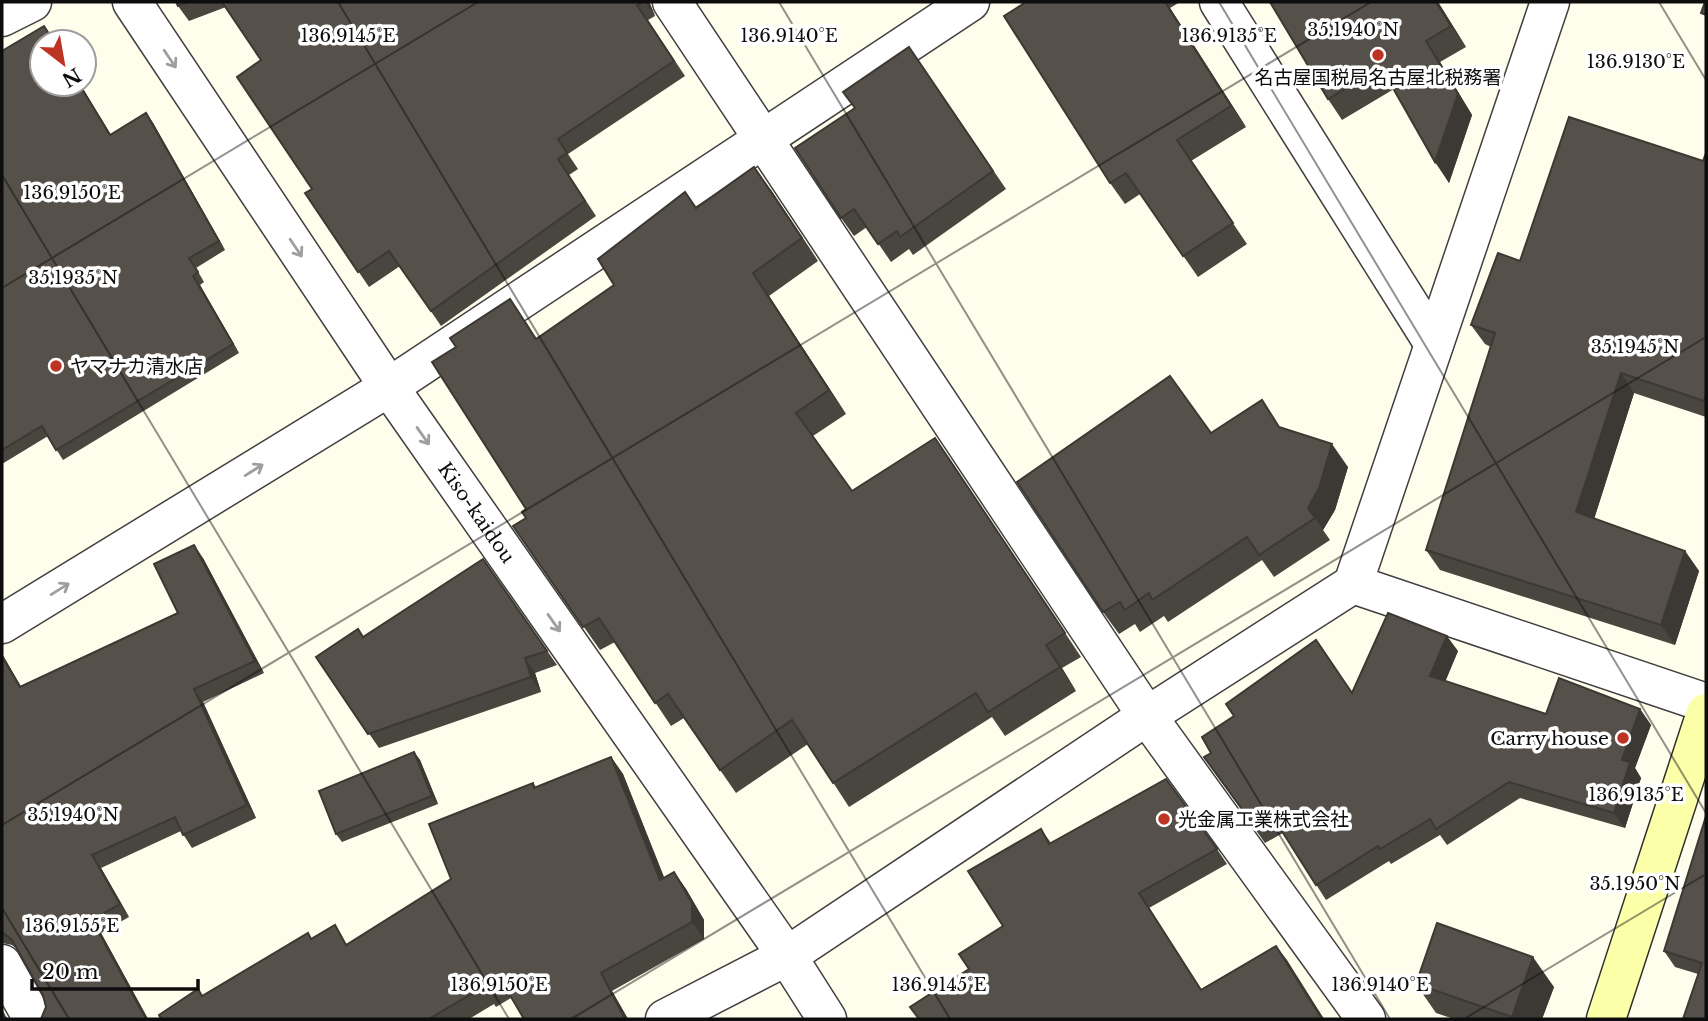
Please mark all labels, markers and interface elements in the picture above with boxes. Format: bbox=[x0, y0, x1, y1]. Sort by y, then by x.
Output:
text: 35.1940°N bbox=[1307, 19, 1399, 41]
text: 136.9145°E bbox=[300, 25, 396, 47]
text: 136.9140°E bbox=[740, 25, 838, 47]
text: 136.9135°E bbox=[1181, 25, 1277, 47]
north arrow bbox=[28, 28, 98, 98]
marker: 名古屋国税局名古屋北税務署 bbox=[1370, 47, 1386, 63]
one-way arrow bbox=[163, 48, 177, 68]
text: 136.9130°E bbox=[1587, 51, 1685, 73]
text: N bbox=[58, 63, 85, 92]
place label: 名古屋国税局名古屋北税務署 bbox=[1254, 66, 1502, 89]
text: 136.9150°E bbox=[23, 182, 121, 204]
one-way arrow bbox=[289, 238, 303, 257]
text: 35.1935°N bbox=[28, 267, 118, 289]
text: 35.1945°N bbox=[1591, 336, 1679, 358]
place label: ヤマナカ清水店 bbox=[70, 355, 203, 378]
marker: ヤマナカ清水店 bbox=[48, 358, 64, 374]
one-way arrow bbox=[416, 426, 430, 445]
street label: Kiso-kaidou bbox=[434, 458, 520, 568]
one-way arrow bbox=[243, 462, 263, 476]
one-way arrow bbox=[49, 581, 69, 595]
one-way arrow bbox=[547, 613, 561, 632]
place label: Carry house bbox=[1490, 727, 1609, 750]
marker: Carry house bbox=[1615, 730, 1631, 746]
text: 136.9135°E bbox=[1588, 784, 1684, 806]
text: 35.1940°N bbox=[27, 804, 119, 826]
place label: 光金属工業株式会社 bbox=[1178, 808, 1349, 831]
marker: 光金属工業株式会社 bbox=[1156, 811, 1172, 827]
text: 35.1950°N bbox=[1589, 873, 1681, 895]
text: 136.9155°E bbox=[25, 915, 119, 937]
scale bar bbox=[32, 948, 198, 992]
text: 20 m bbox=[42, 959, 99, 985]
text: 136.9150°E bbox=[450, 974, 548, 996]
text: 136.9145°E bbox=[891, 974, 987, 996]
text: 136.9140°E bbox=[1331, 974, 1429, 996]

